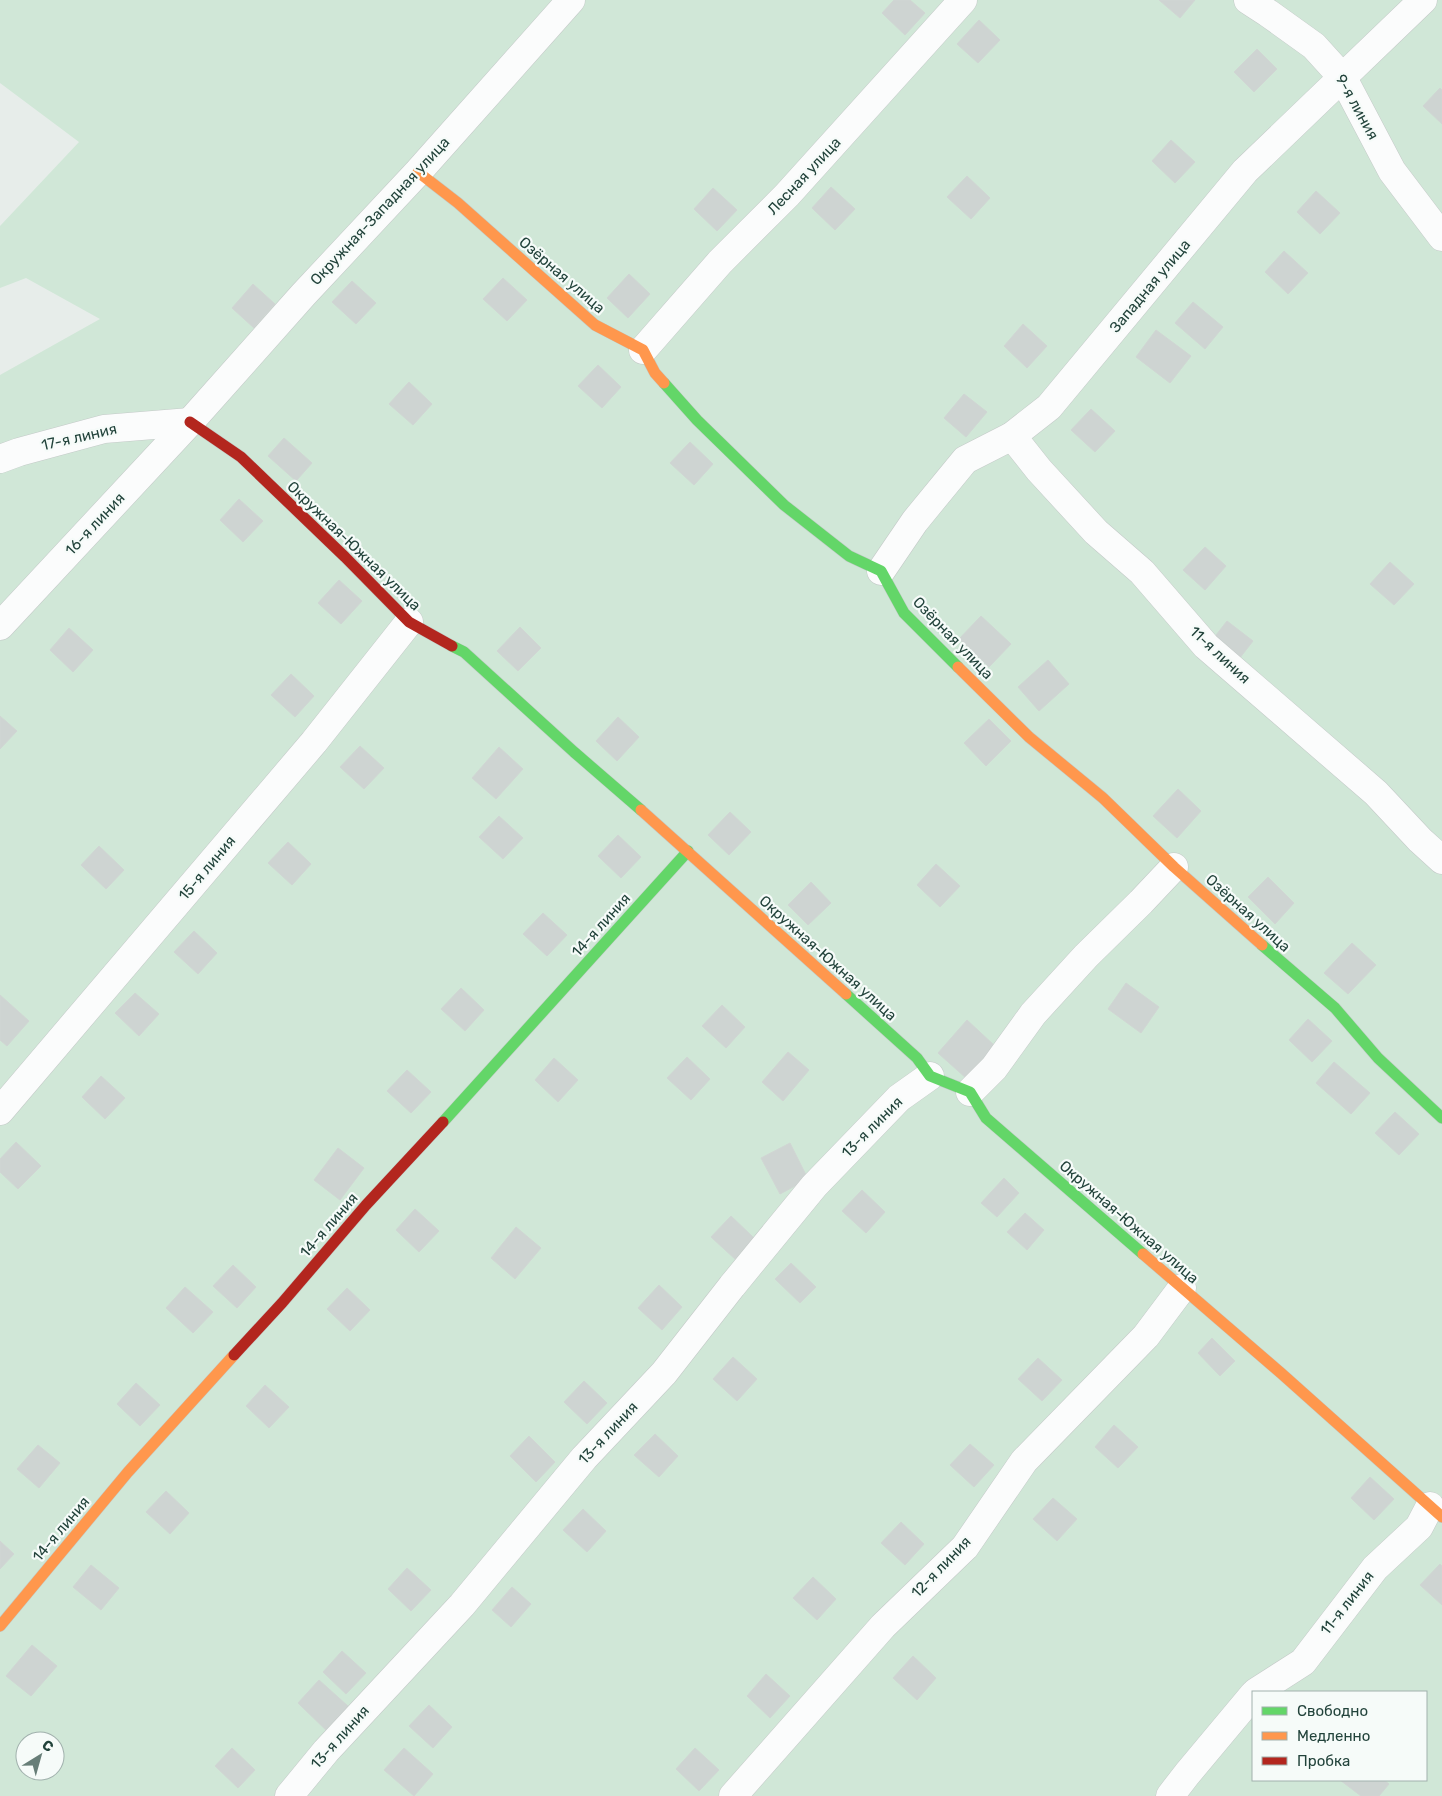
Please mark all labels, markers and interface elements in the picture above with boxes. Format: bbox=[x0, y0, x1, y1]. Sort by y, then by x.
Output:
street label: 9-я линия bbox=[1332, 71, 1382, 143]
street label: Окружная-Западная улица bbox=[307, 133, 453, 289]
street label: Лесная улица bbox=[763, 133, 845, 219]
street label: Озёрная улица bbox=[515, 233, 609, 317]
street label: Западная улица bbox=[1106, 236, 1194, 336]
street label: 17-я линия bbox=[39, 420, 119, 454]
street label: Окружная-Южная улица bbox=[284, 478, 424, 614]
street label: 16-я линия bbox=[62, 489, 128, 559]
street label: Озёрная улица bbox=[909, 593, 997, 683]
street label: 11-я линия bbox=[1186, 622, 1254, 688]
street label: 15-я линия bbox=[175, 832, 239, 904]
street label: Озёрная улица bbox=[1202, 870, 1294, 956]
street label: 14-я линия bbox=[568, 890, 634, 960]
street label: Окружная-Южная улица bbox=[756, 892, 900, 1024]
street label: 13-я линия bbox=[838, 1093, 906, 1161]
street label: Окружная-Южная улица bbox=[1056, 1157, 1202, 1287]
street label: 14-я линия bbox=[296, 1189, 362, 1261]
street label: 13-я линия bbox=[575, 1398, 641, 1468]
street label: 14-я линия bbox=[29, 1493, 93, 1565]
street label: 12-я линия bbox=[907, 1533, 975, 1601]
street label: 11-я линия bbox=[1316, 1567, 1378, 1639]
legend bbox=[1252, 1691, 1427, 1781]
street label: 13-я линия bbox=[307, 1702, 373, 1772]
text: Свободно bbox=[1297, 1702, 1368, 1720]
text: Медленно bbox=[1297, 1727, 1370, 1745]
north arrow bbox=[15, 1731, 65, 1781]
text: С bbox=[38, 1736, 57, 1756]
text: Пробка bbox=[1297, 1752, 1350, 1770]

